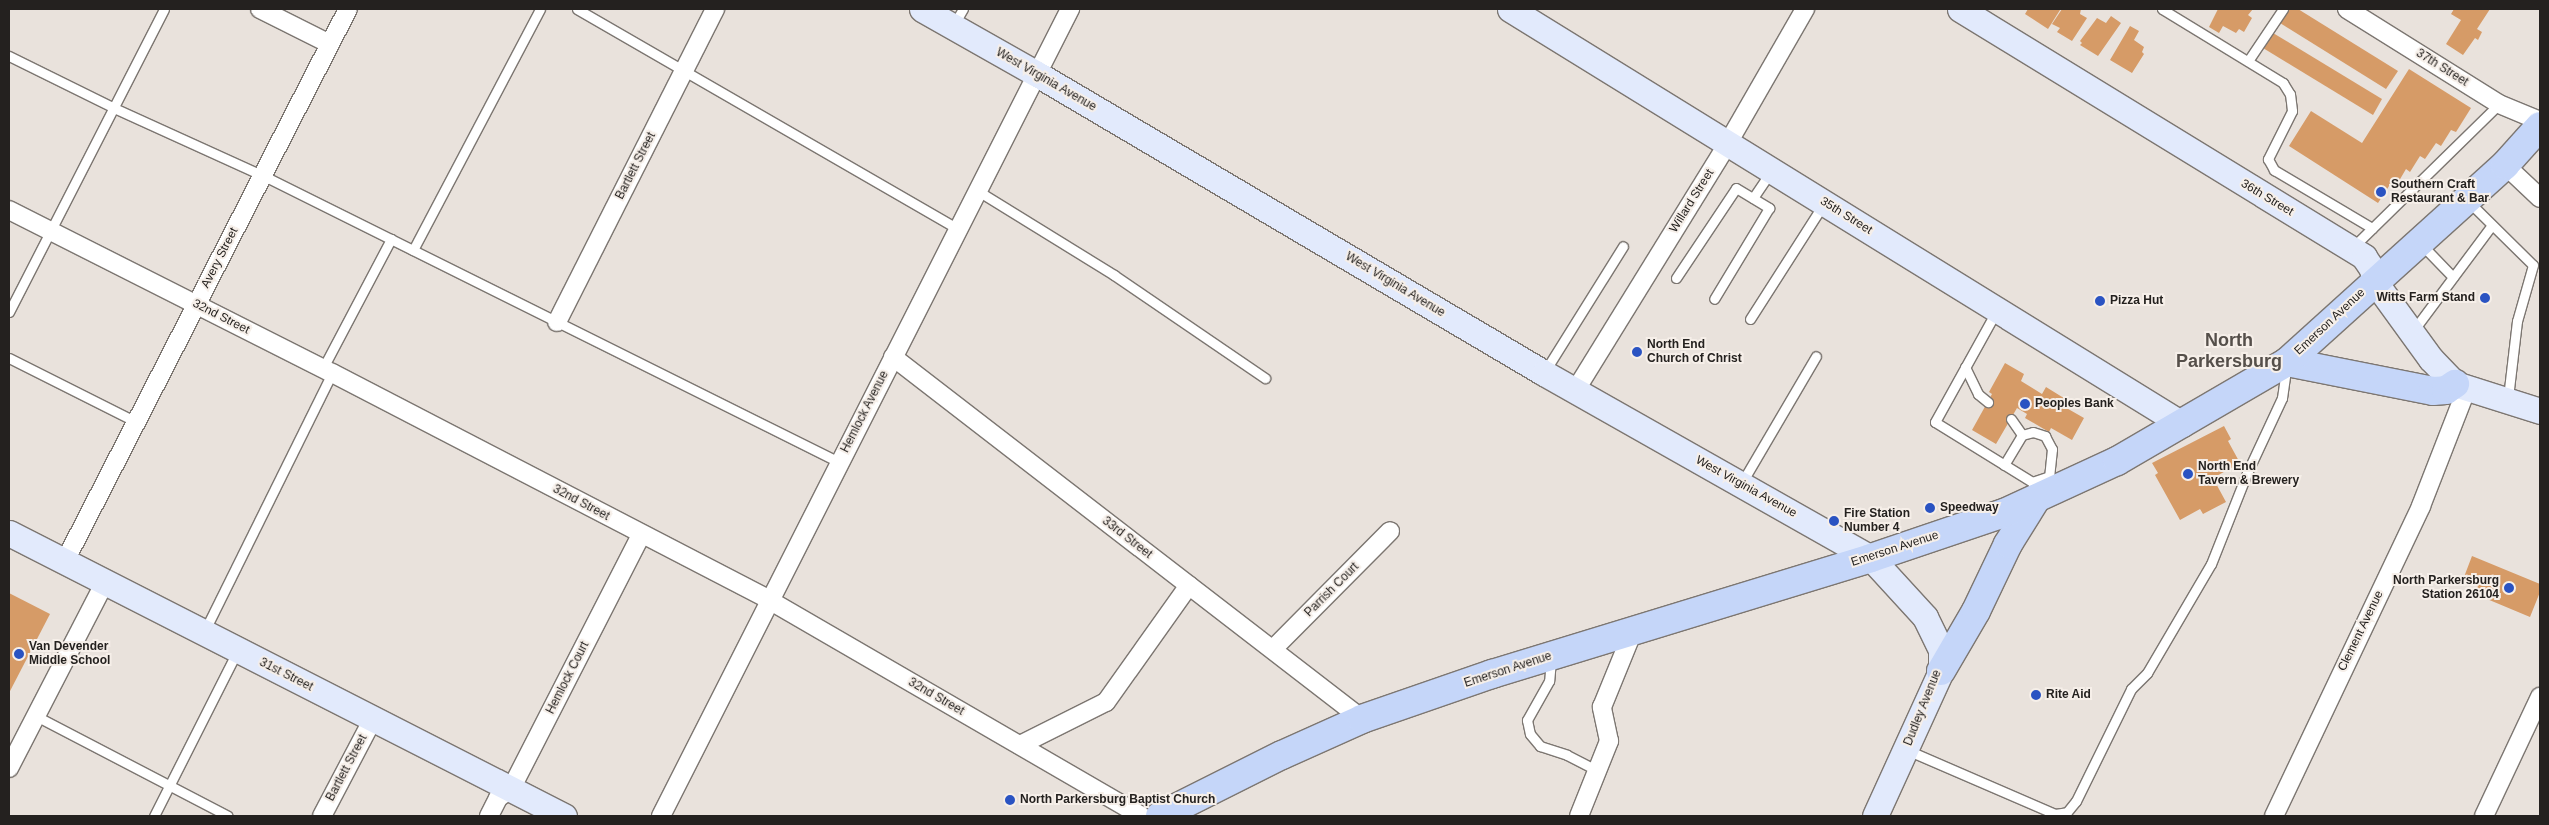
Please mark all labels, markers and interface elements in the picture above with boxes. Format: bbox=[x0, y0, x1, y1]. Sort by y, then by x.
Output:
street label: West Virginia Avenue bbox=[993, 45, 1099, 115]
street label: 37th Street bbox=[2413, 46, 2471, 90]
street label: Bartlett Street bbox=[613, 130, 659, 202]
street label: Willard Street bbox=[1667, 167, 1717, 235]
street label: 36th Street bbox=[2238, 177, 2296, 219]
place label: Southern Craft Restaurant & Bar bbox=[2391, 178, 2489, 206]
marker: Southern Craft Restaurant & Bar bbox=[2375, 186, 2387, 198]
street label: 35th Street bbox=[1817, 194, 1875, 238]
street label: Avery Street bbox=[199, 225, 241, 291]
street label: West Virginia Avenue bbox=[1342, 249, 1448, 321]
street label: Emerson Avenue bbox=[2292, 285, 2368, 359]
place label: Witts Farm Stand bbox=[2376, 291, 2475, 305]
marker: Witts Farm Stand bbox=[2479, 292, 2491, 304]
place label: Pizza Hut bbox=[2110, 294, 2163, 308]
marker: Pizza Hut bbox=[2094, 295, 2106, 307]
street label: 32nd Street bbox=[190, 297, 252, 337]
district label: North Parkersburg bbox=[2176, 330, 2282, 372]
place label: North End Church of Christ bbox=[1647, 338, 1742, 366]
marker: North End Church of Christ bbox=[1631, 346, 1643, 358]
street label: Hemlock Avenue bbox=[838, 368, 892, 456]
place label: Peoples Bank bbox=[2035, 397, 2114, 411]
marker: Peoples Bank bbox=[2019, 398, 2031, 410]
street label: West Virginia Avenue bbox=[1693, 453, 1799, 521]
place label: North End Tavern & Brewery bbox=[2198, 460, 2299, 488]
marker: North End Tavern & Brewery bbox=[2182, 468, 2194, 480]
street label: 32nd Street bbox=[550, 482, 612, 524]
place label: Speedway bbox=[1940, 501, 1999, 515]
marker: Speedway bbox=[1924, 502, 1936, 514]
place label: Fire Station Number 4 bbox=[1844, 507, 1910, 535]
street label: 33rd Street bbox=[1099, 514, 1155, 562]
marker: Fire Station Number 4 bbox=[1828, 515, 1840, 527]
street label: Emerson Avenue bbox=[1849, 528, 1941, 570]
street label: Parrish Court bbox=[1302, 560, 1362, 620]
place label: North Parkersburg Station 26104 bbox=[2393, 574, 2499, 602]
marker: North Parkersburg Station 26104 bbox=[2503, 582, 2515, 594]
street label: Clement Avenue bbox=[2335, 588, 2387, 674]
street label: Hemlock Court bbox=[544, 639, 592, 717]
place label: Van Devender Middle School bbox=[29, 640, 110, 668]
marker: Van Devender Middle School bbox=[13, 648, 25, 660]
street label: Emerson Avenue bbox=[1462, 649, 1554, 691]
street label: 31st Street bbox=[257, 655, 315, 695]
street label: Dudley Avenue bbox=[1901, 668, 1945, 748]
street label: 32nd Street bbox=[906, 675, 966, 719]
place label: Rite Aid bbox=[2046, 688, 2091, 702]
marker: Rite Aid bbox=[2030, 689, 2042, 701]
street label: Bartlett Street bbox=[323, 732, 371, 804]
place label: North Parkersburg Baptist Church bbox=[1020, 793, 1215, 807]
marker: North Parkersburg Baptist Church bbox=[1004, 794, 1016, 806]

